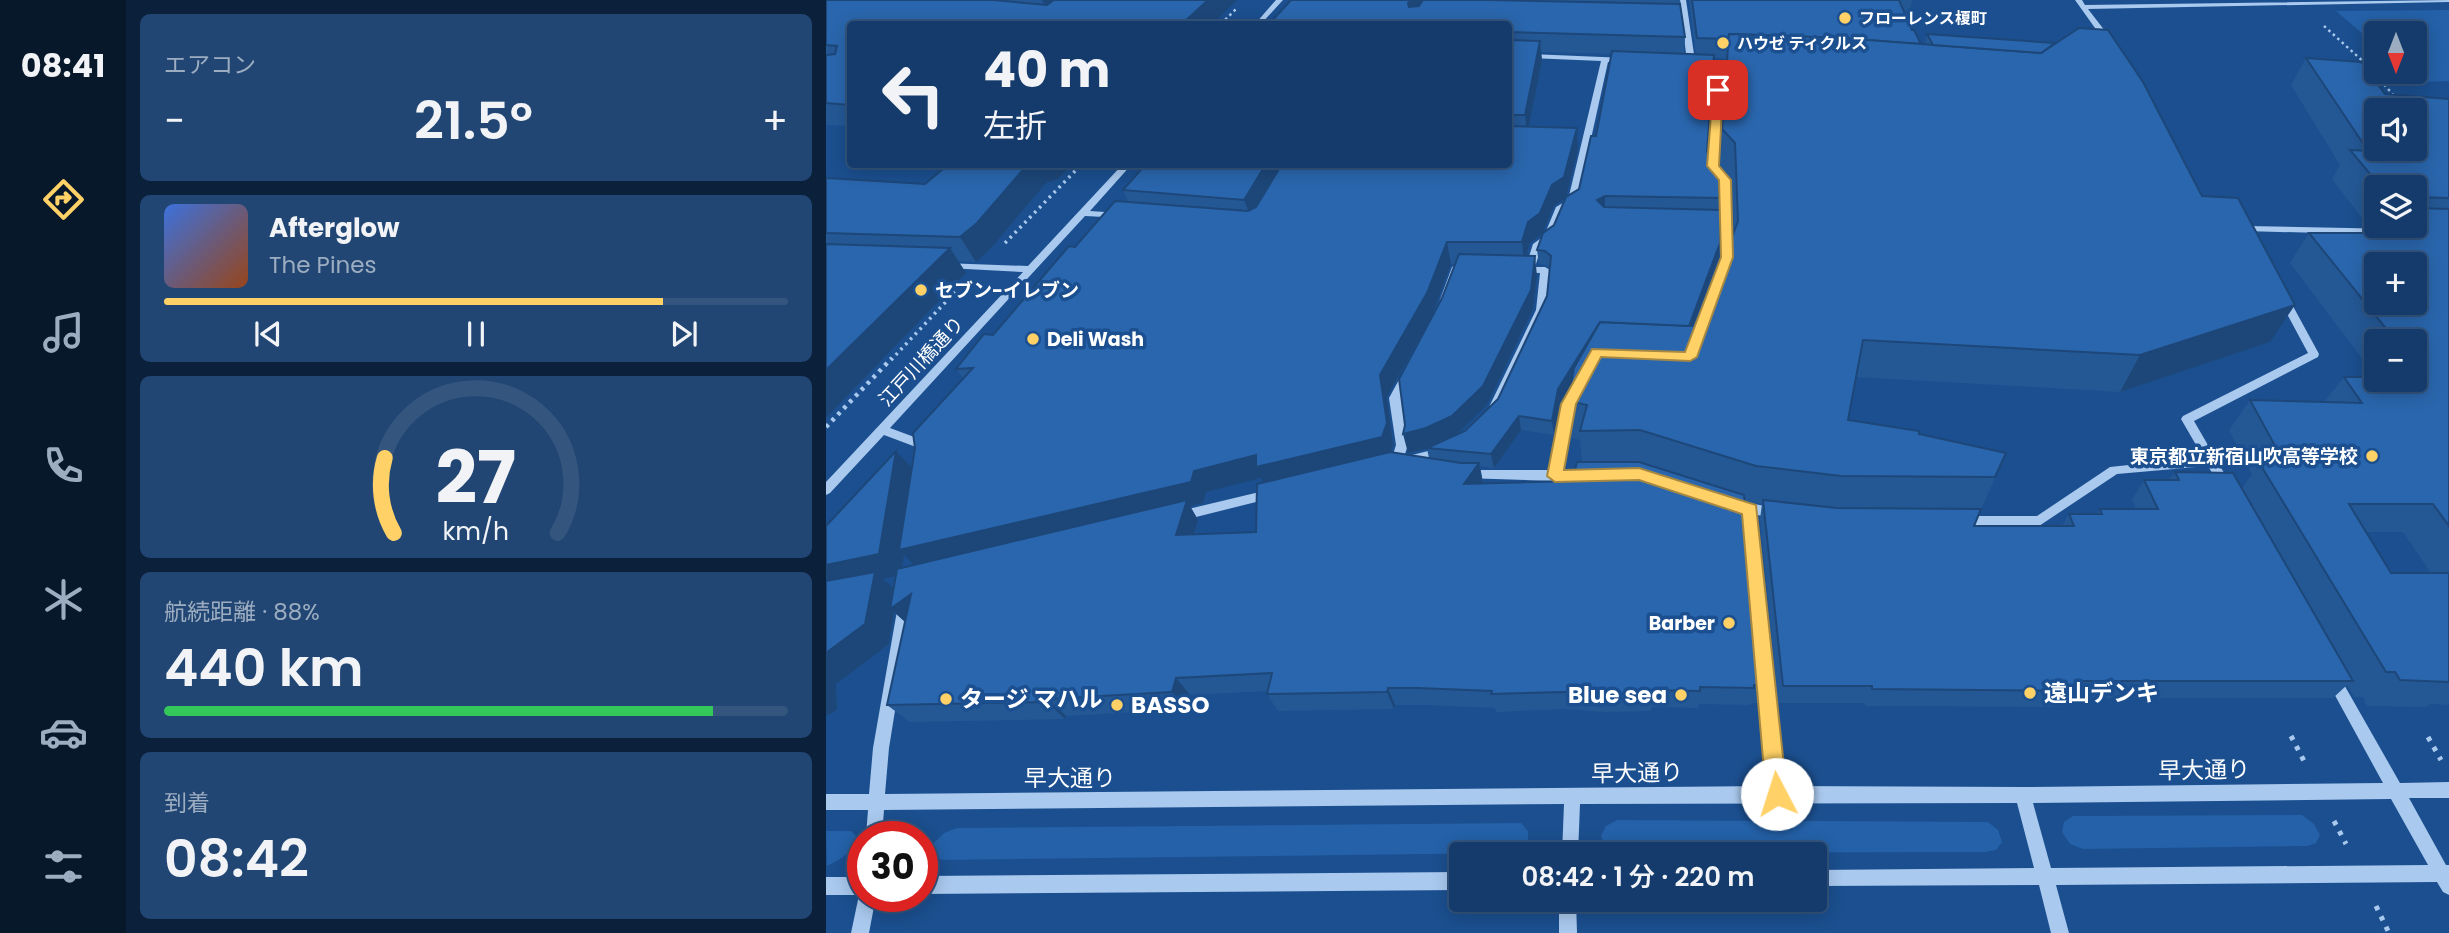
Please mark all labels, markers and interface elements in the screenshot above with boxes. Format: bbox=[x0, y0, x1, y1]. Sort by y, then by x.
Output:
place label: フローレンス榎町 bbox=[1859, 7, 1987, 30]
marker: フローレンス榎町 bbox=[1837, 10, 1853, 26]
north arrow bbox=[2364, 21, 2427, 84]
map controls bbox=[2364, 21, 2427, 392]
place label: ハウゼ ティクルス bbox=[1737, 32, 1867, 55]
marker: ハウゼ ティクルス bbox=[1715, 35, 1731, 51]
text: 40 m bbox=[983, 36, 1110, 104]
text: 08:41 bbox=[21, 43, 105, 88]
text: エアコン bbox=[164, 49, 256, 81]
icon: left bbox=[868, 49, 959, 140]
pin bbox=[1688, 60, 1748, 120]
icon: arrive bbox=[1699, 71, 1737, 109]
text: 21.5° bbox=[414, 84, 533, 157]
text: − bbox=[164, 94, 185, 147]
text: + bbox=[762, 94, 788, 147]
button: sound bbox=[2364, 98, 2427, 161]
text: 左折 bbox=[983, 103, 1047, 148]
icon: directions bbox=[39, 175, 88, 224]
button: layers bbox=[2364, 175, 2427, 238]
text: Afterglow bbox=[269, 210, 400, 246]
text: The Pines bbox=[269, 249, 377, 281]
button: + bbox=[2364, 252, 2427, 315]
place label: セブン-イレブン bbox=[935, 277, 1079, 304]
marker: セブン-イレブン bbox=[913, 282, 929, 298]
icon: music bbox=[39, 308, 88, 357]
street label: 江戸川橋通り bbox=[873, 310, 970, 412]
icon: previous bbox=[249, 315, 287, 353]
icon: pause bbox=[457, 315, 495, 353]
icon: next bbox=[665, 315, 703, 353]
place label: Deli Wash bbox=[1047, 326, 1144, 353]
button: − bbox=[2364, 329, 2427, 392]
marker: Deli Wash bbox=[1025, 331, 1041, 347]
text: 27 bbox=[436, 427, 516, 528]
icon: phone bbox=[39, 441, 88, 490]
place label: 東京都立新宿山吹高等学校 bbox=[2130, 443, 2358, 470]
marker: 東京都立新宿山吹高等学校 bbox=[2364, 448, 2380, 464]
text: km/h bbox=[443, 513, 509, 548]
icon: climate bbox=[39, 575, 88, 624]
text: 航続距離 · 88% bbox=[164, 596, 320, 628]
place label: Barber bbox=[1649, 610, 1715, 637]
marker: Barber bbox=[1721, 615, 1737, 631]
text: 440 km bbox=[164, 631, 364, 704]
place label: 遠山デンキ bbox=[2044, 677, 2159, 709]
place label: Blue sea bbox=[1568, 679, 1667, 711]
place label: タージ マハル bbox=[960, 683, 1102, 715]
marker: 遠山デンキ bbox=[2022, 685, 2038, 701]
marker: Blue sea bbox=[1673, 687, 1689, 703]
place label: BASSO bbox=[1131, 689, 1209, 721]
marker: タージ マハル bbox=[938, 691, 954, 707]
marker: BASSO bbox=[1109, 697, 1125, 713]
icon: car bbox=[39, 708, 88, 757]
street label: 早大通り bbox=[2158, 753, 2250, 787]
street label: 早大通り bbox=[1591, 756, 1683, 790]
position arrow bbox=[1740, 757, 1814, 831]
street label: 早大通り bbox=[1024, 762, 1116, 794]
text: 到着 bbox=[164, 787, 210, 819]
speed limit sign: 30 bbox=[847, 821, 938, 912]
text: 08:42 bbox=[164, 822, 309, 895]
icon: filters bbox=[39, 842, 88, 891]
text: 08:42 · 1 分 · 220 m bbox=[1522, 859, 1754, 895]

